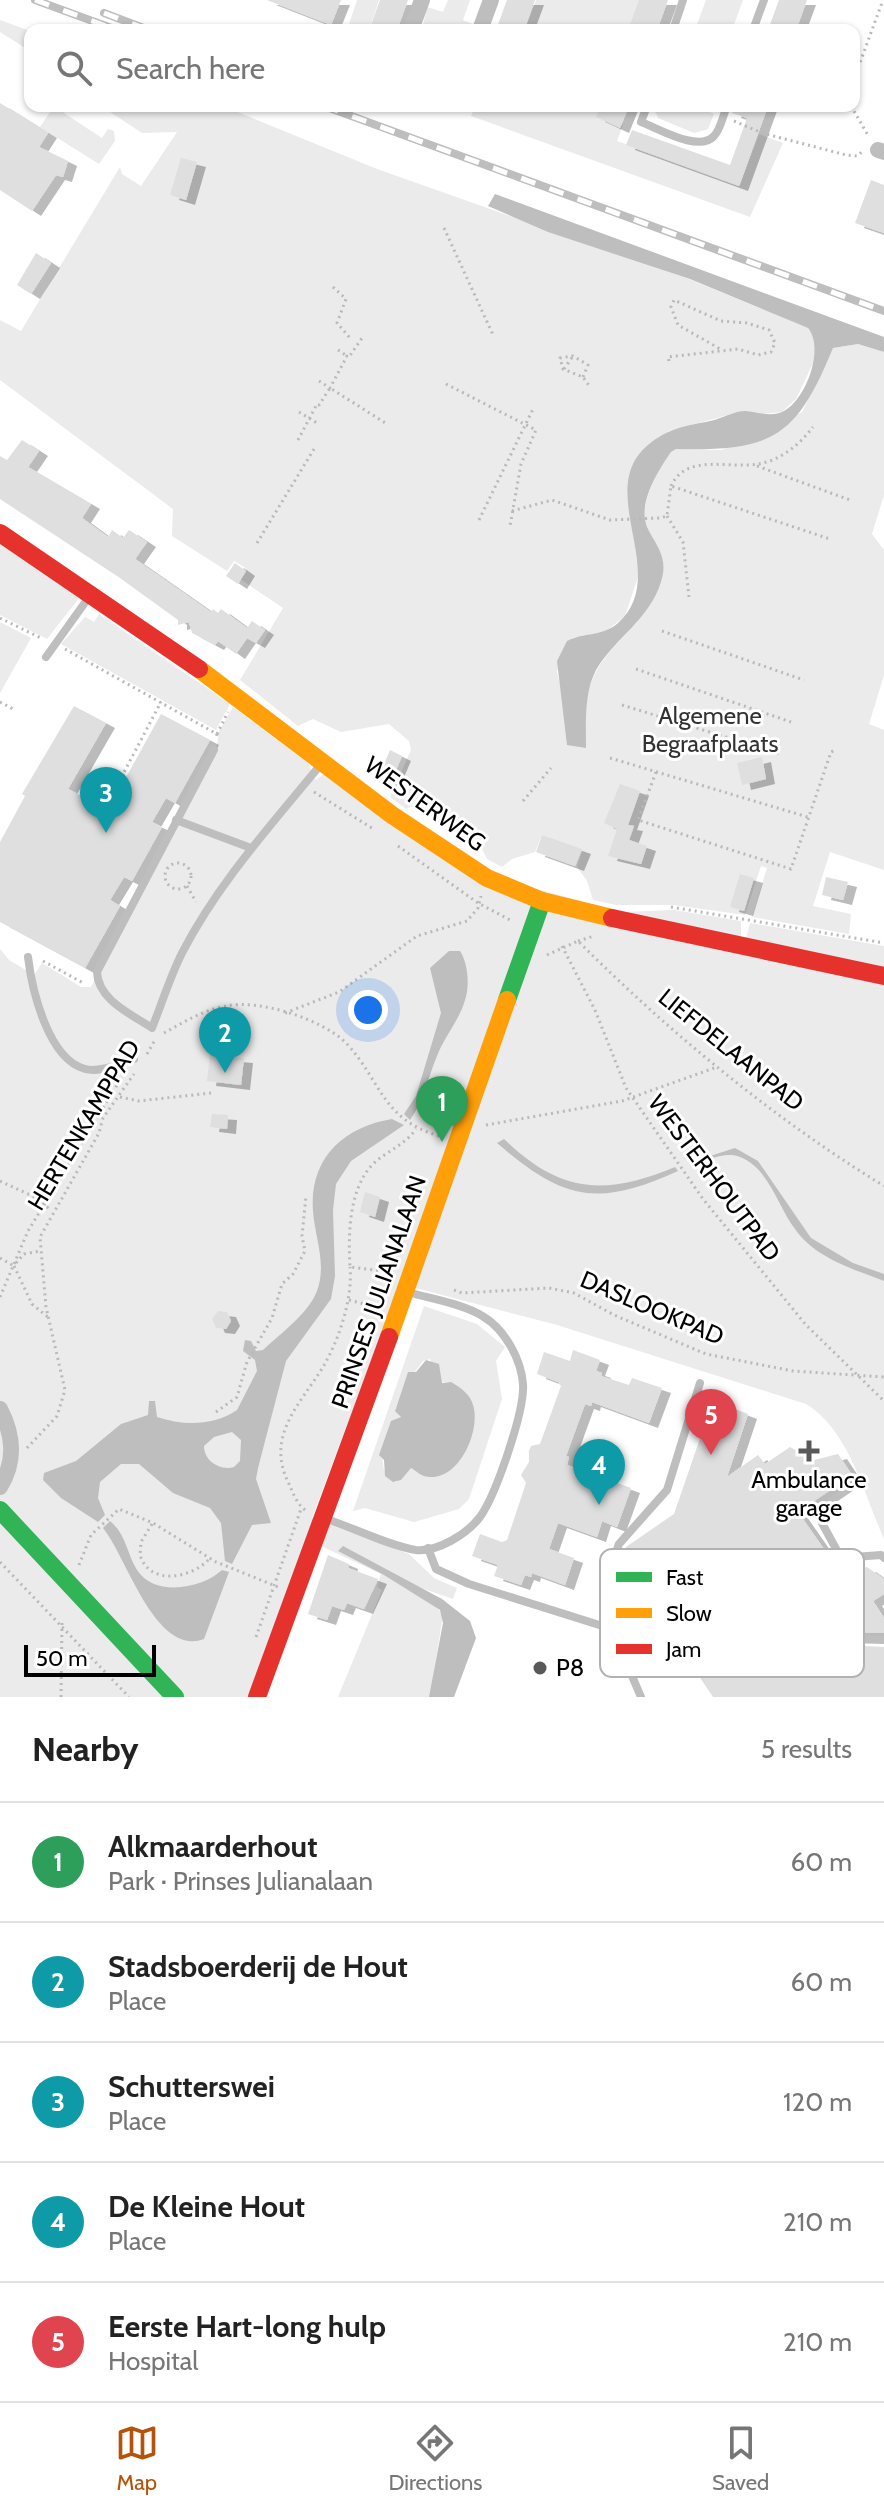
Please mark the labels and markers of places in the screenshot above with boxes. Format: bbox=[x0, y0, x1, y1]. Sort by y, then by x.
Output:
pin: 3 bbox=[80, 767, 132, 833]
pin: 2 bbox=[199, 1007, 251, 1073]
pin: 1 bbox=[416, 1076, 468, 1142]
pin: 5 bbox=[685, 1389, 737, 1455]
pin: 4 bbox=[573, 1439, 625, 1505]
marker: Ambulance garage bbox=[798, 1440, 820, 1462]
place label: Ambulance garage bbox=[751, 1465, 867, 1522]
place label: P8 bbox=[556, 1653, 584, 1682]
marker: P8 bbox=[531, 1659, 549, 1677]

